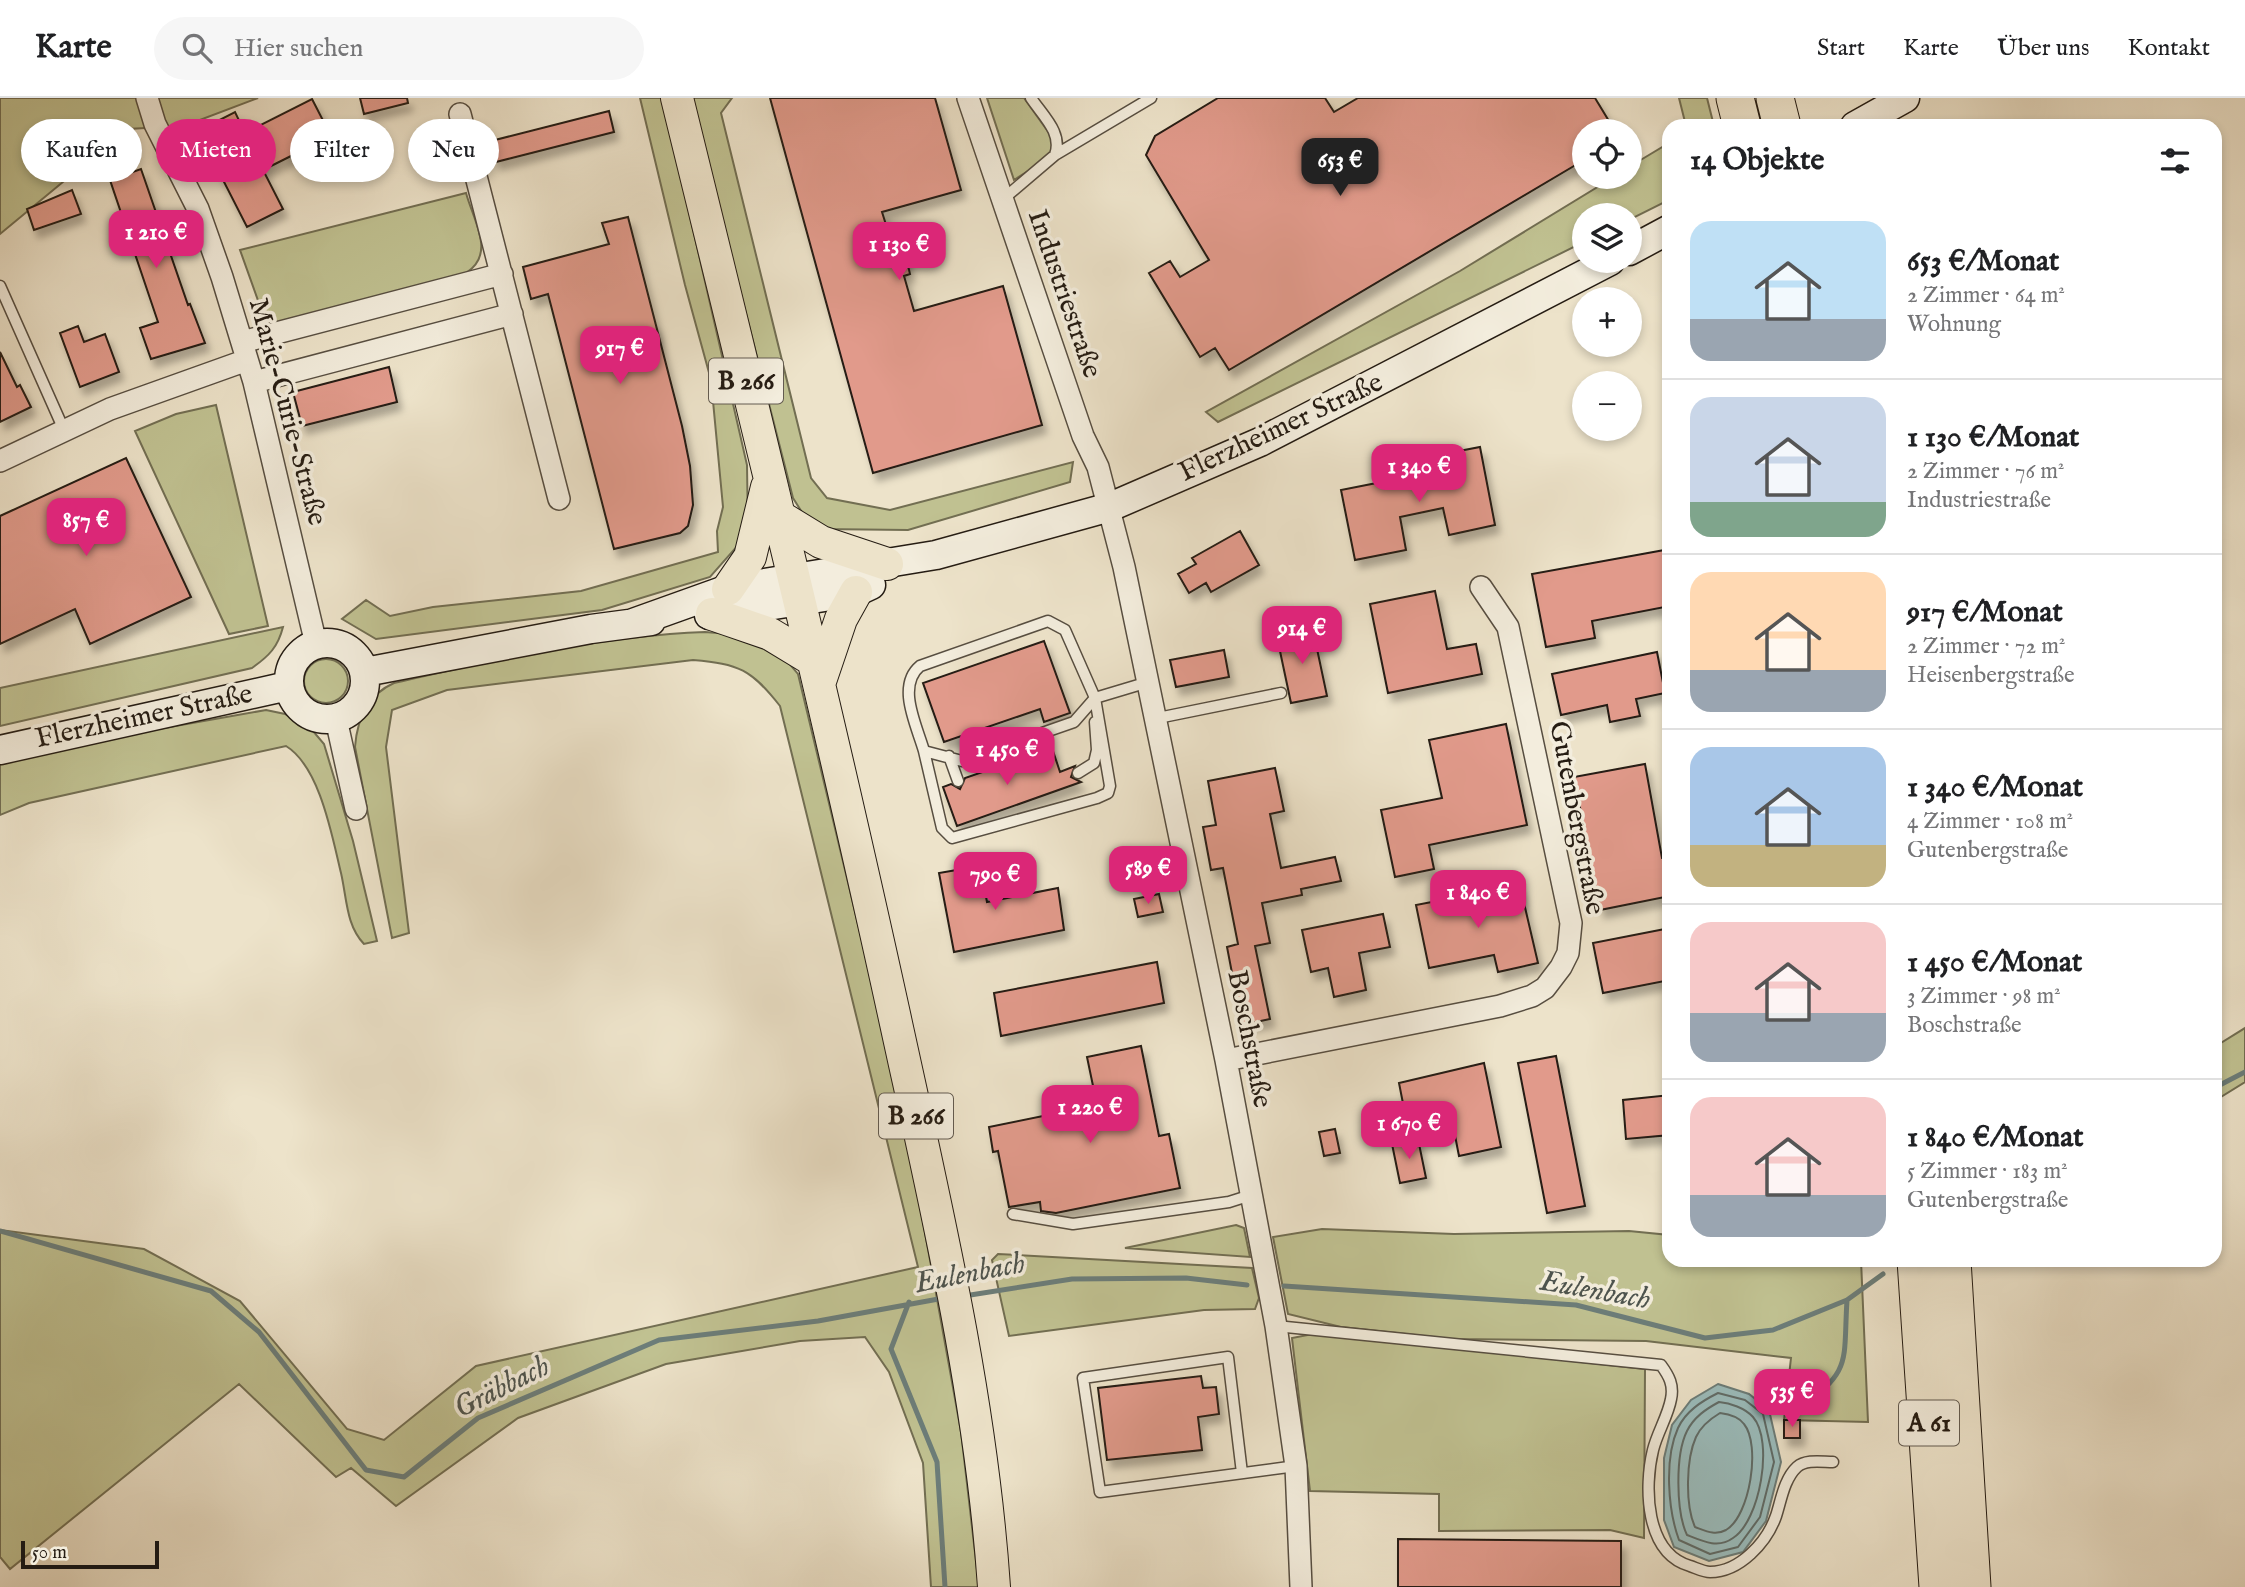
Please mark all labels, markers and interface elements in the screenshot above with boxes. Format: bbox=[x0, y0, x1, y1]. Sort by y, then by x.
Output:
search box bbox=[154, 17, 644, 80]
text: Karte bbox=[35, 27, 112, 69]
icon: search bbox=[178, 29, 216, 67]
text: Hier suchen bbox=[234, 32, 363, 65]
text: Start bbox=[1817, 33, 1865, 64]
text: Karte bbox=[1903, 33, 1959, 64]
text: Über uns bbox=[1997, 33, 2089, 64]
text: Kontakt bbox=[2127, 33, 2210, 64]
chip: Kaufen bbox=[21, 119, 142, 182]
chip: Mieten bbox=[156, 119, 276, 182]
chip: Filter bbox=[290, 119, 394, 182]
chip: Neu bbox=[408, 119, 499, 182]
map controls bbox=[1572, 119, 1642, 441]
button: locate bbox=[1572, 119, 1642, 189]
pin: 653 € bbox=[1291, 139, 1389, 198]
text: 14 Objekte bbox=[1690, 142, 1824, 180]
icon: filters bbox=[2156, 142, 2194, 180]
text: 653 € bbox=[1317, 146, 1363, 175]
button: layers bbox=[1572, 203, 1642, 273]
street label: Industriestraße bbox=[1019, 205, 1109, 383]
pin: 1 210 € bbox=[91, 211, 221, 270]
text: 1 210 € bbox=[125, 218, 187, 247]
pin: 1 130 € bbox=[834, 222, 964, 282]
text: 1 130 € bbox=[869, 230, 929, 259]
text: 653 €/Monat bbox=[1907, 243, 2059, 281]
icon: home bbox=[1746, 249, 1830, 333]
text: 2 Zimmer · 64 m² bbox=[1907, 281, 2065, 310]
button: + bbox=[1572, 287, 1642, 357]
street label: Marie-Curie-Straße bbox=[240, 295, 334, 529]
text: Wohnung bbox=[1907, 310, 2001, 339]
pin: 917 € bbox=[571, 327, 669, 386]
text: 917 € bbox=[596, 334, 644, 363]
road number: B 266 bbox=[709, 358, 783, 404]
street label: Flerzheimer Straße bbox=[1173, 365, 1389, 491]
button: − bbox=[1572, 371, 1642, 441]
text: 1 130 €/Monat bbox=[1907, 419, 2079, 457]
icon: home bbox=[1746, 425, 1830, 509]
pin: 1 340 € bbox=[1354, 444, 1484, 504]
text: 1 340 € bbox=[1387, 452, 1451, 481]
text: 2 Zimmer · 76 m² bbox=[1907, 457, 2064, 486]
text: Industriestraße bbox=[1907, 486, 2051, 515]
pin: 857 € bbox=[37, 498, 135, 558]
text: 857 € bbox=[63, 506, 109, 535]
text: 917 €/Monat bbox=[1907, 594, 2063, 632]
icon: home bbox=[1746, 600, 1830, 684]
pin: 914 € bbox=[1253, 606, 1351, 666]
text: 914 € bbox=[1278, 614, 1326, 643]
text: 2 Zimmer · 72 m² bbox=[1907, 632, 2065, 661]
text: Heisenbergstraße bbox=[1907, 661, 2075, 690]
street label: Flerzheimer Straße bbox=[32, 677, 256, 757]
street label: Gutenbergstraße bbox=[1540, 718, 1612, 918]
pin: 1 450 € bbox=[942, 728, 1072, 787]
text: 1 450 € bbox=[976, 735, 1038, 764]
text: 1 340 €/Monat bbox=[1907, 769, 2083, 807]
icon: home bbox=[1746, 775, 1830, 859]
text: 4 Zimmer · 108 m² bbox=[1907, 807, 2073, 836]
text: Gutenbergstraße bbox=[1907, 836, 2068, 865]
pin: 589 € bbox=[1099, 846, 1197, 906]
pin: 790 € bbox=[946, 852, 1044, 912]
text: 589 € bbox=[1125, 854, 1171, 883]
text: 790 € bbox=[970, 860, 1020, 889]
pin: 1 840 € bbox=[1413, 870, 1543, 930]
text: 1 840 € bbox=[1446, 878, 1510, 907]
text: 1 450 €/Monat bbox=[1907, 944, 2082, 982]
icon: home bbox=[1746, 950, 1830, 1034]
street label: Boschstraße bbox=[1219, 967, 1280, 1111]
text: 3 Zimmer · 98 m² bbox=[1907, 982, 2061, 1011]
text: Boschstraße bbox=[1907, 1011, 2022, 1040]
pin: 1 220 € bbox=[1025, 1086, 1155, 1145]
road number: B 266 bbox=[879, 1093, 953, 1138]
text: 1 220 € bbox=[1058, 1093, 1122, 1122]
pin: 1 670 € bbox=[1344, 1102, 1474, 1161]
text: 1 670 € bbox=[1377, 1109, 1441, 1138]
text: 1 840 €/Monat bbox=[1907, 1119, 2083, 1157]
icon: home bbox=[1746, 1125, 1830, 1209]
text: 5 Zimmer · 183 m² bbox=[1907, 1157, 2068, 1186]
text: Gutenbergstraße bbox=[1907, 1186, 2068, 1215]
water label: Eulenbach bbox=[911, 1245, 1029, 1303]
water label: Eulenbach bbox=[1536, 1262, 1654, 1319]
water label: Gräbbach bbox=[448, 1348, 556, 1428]
pin: 535 € bbox=[1743, 1370, 1841, 1429]
text: 535 € bbox=[1770, 1377, 1814, 1406]
road number: A 61 bbox=[1899, 1400, 1959, 1446]
scale bar bbox=[21, 1538, 159, 1570]
text: 50 m bbox=[32, 1541, 67, 1565]

